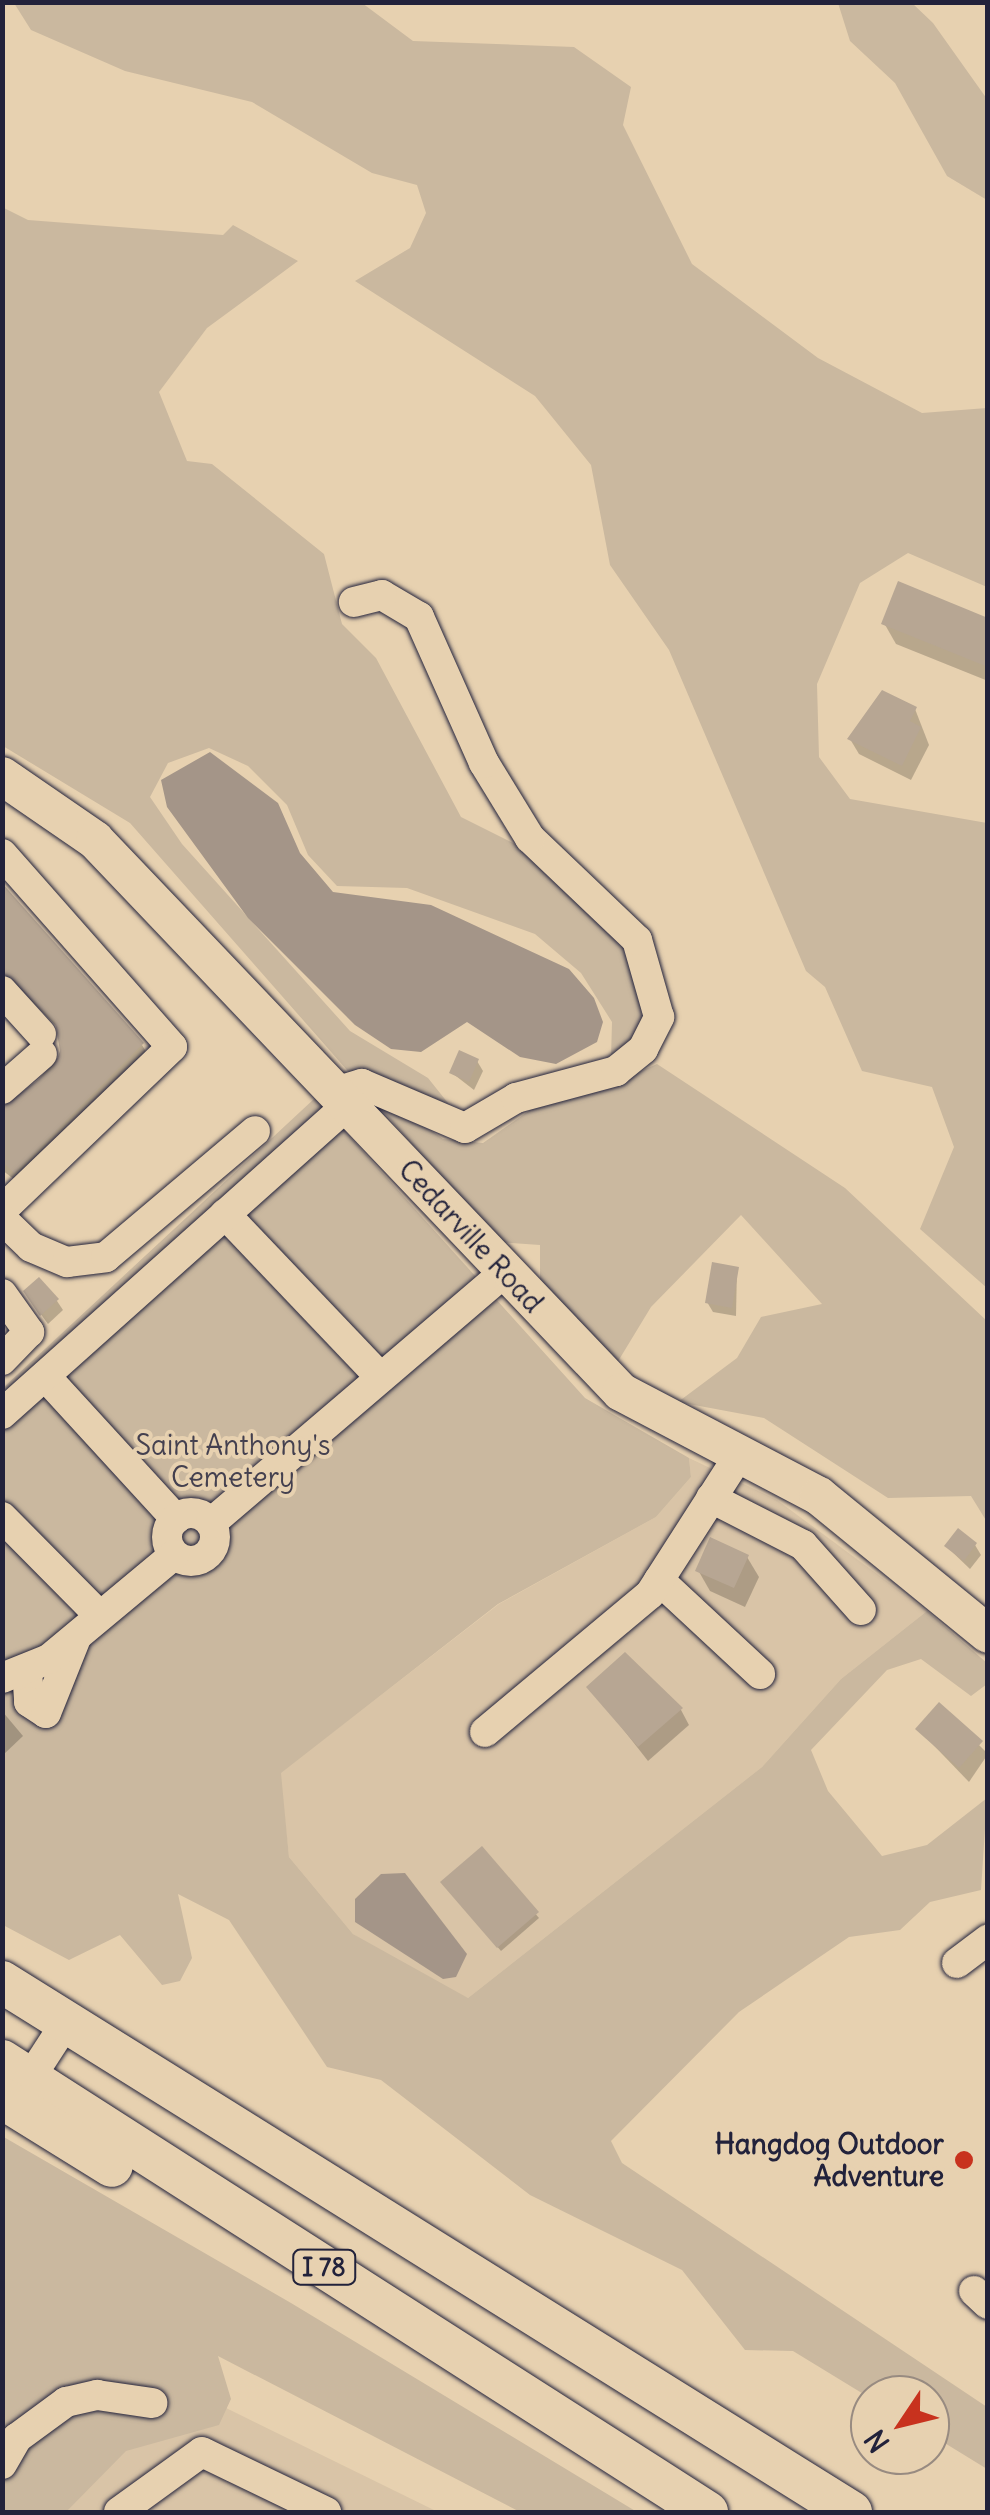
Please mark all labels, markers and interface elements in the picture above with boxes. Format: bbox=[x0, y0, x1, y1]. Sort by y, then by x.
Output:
street label: Cedarville Road bbox=[392, 1153, 550, 1319]
park label: Saint Anthony's Cemetery bbox=[135, 1428, 331, 1494]
place label: Hangdog Outdoor Adventure bbox=[715, 2127, 944, 2193]
marker: Hangdog Outdoor Adventure bbox=[953, 2149, 975, 2171]
road number: I 78 bbox=[292, 2247, 356, 2287]
north arrow bbox=[850, 2375, 950, 2475]
text: N bbox=[857, 2423, 897, 2459]

